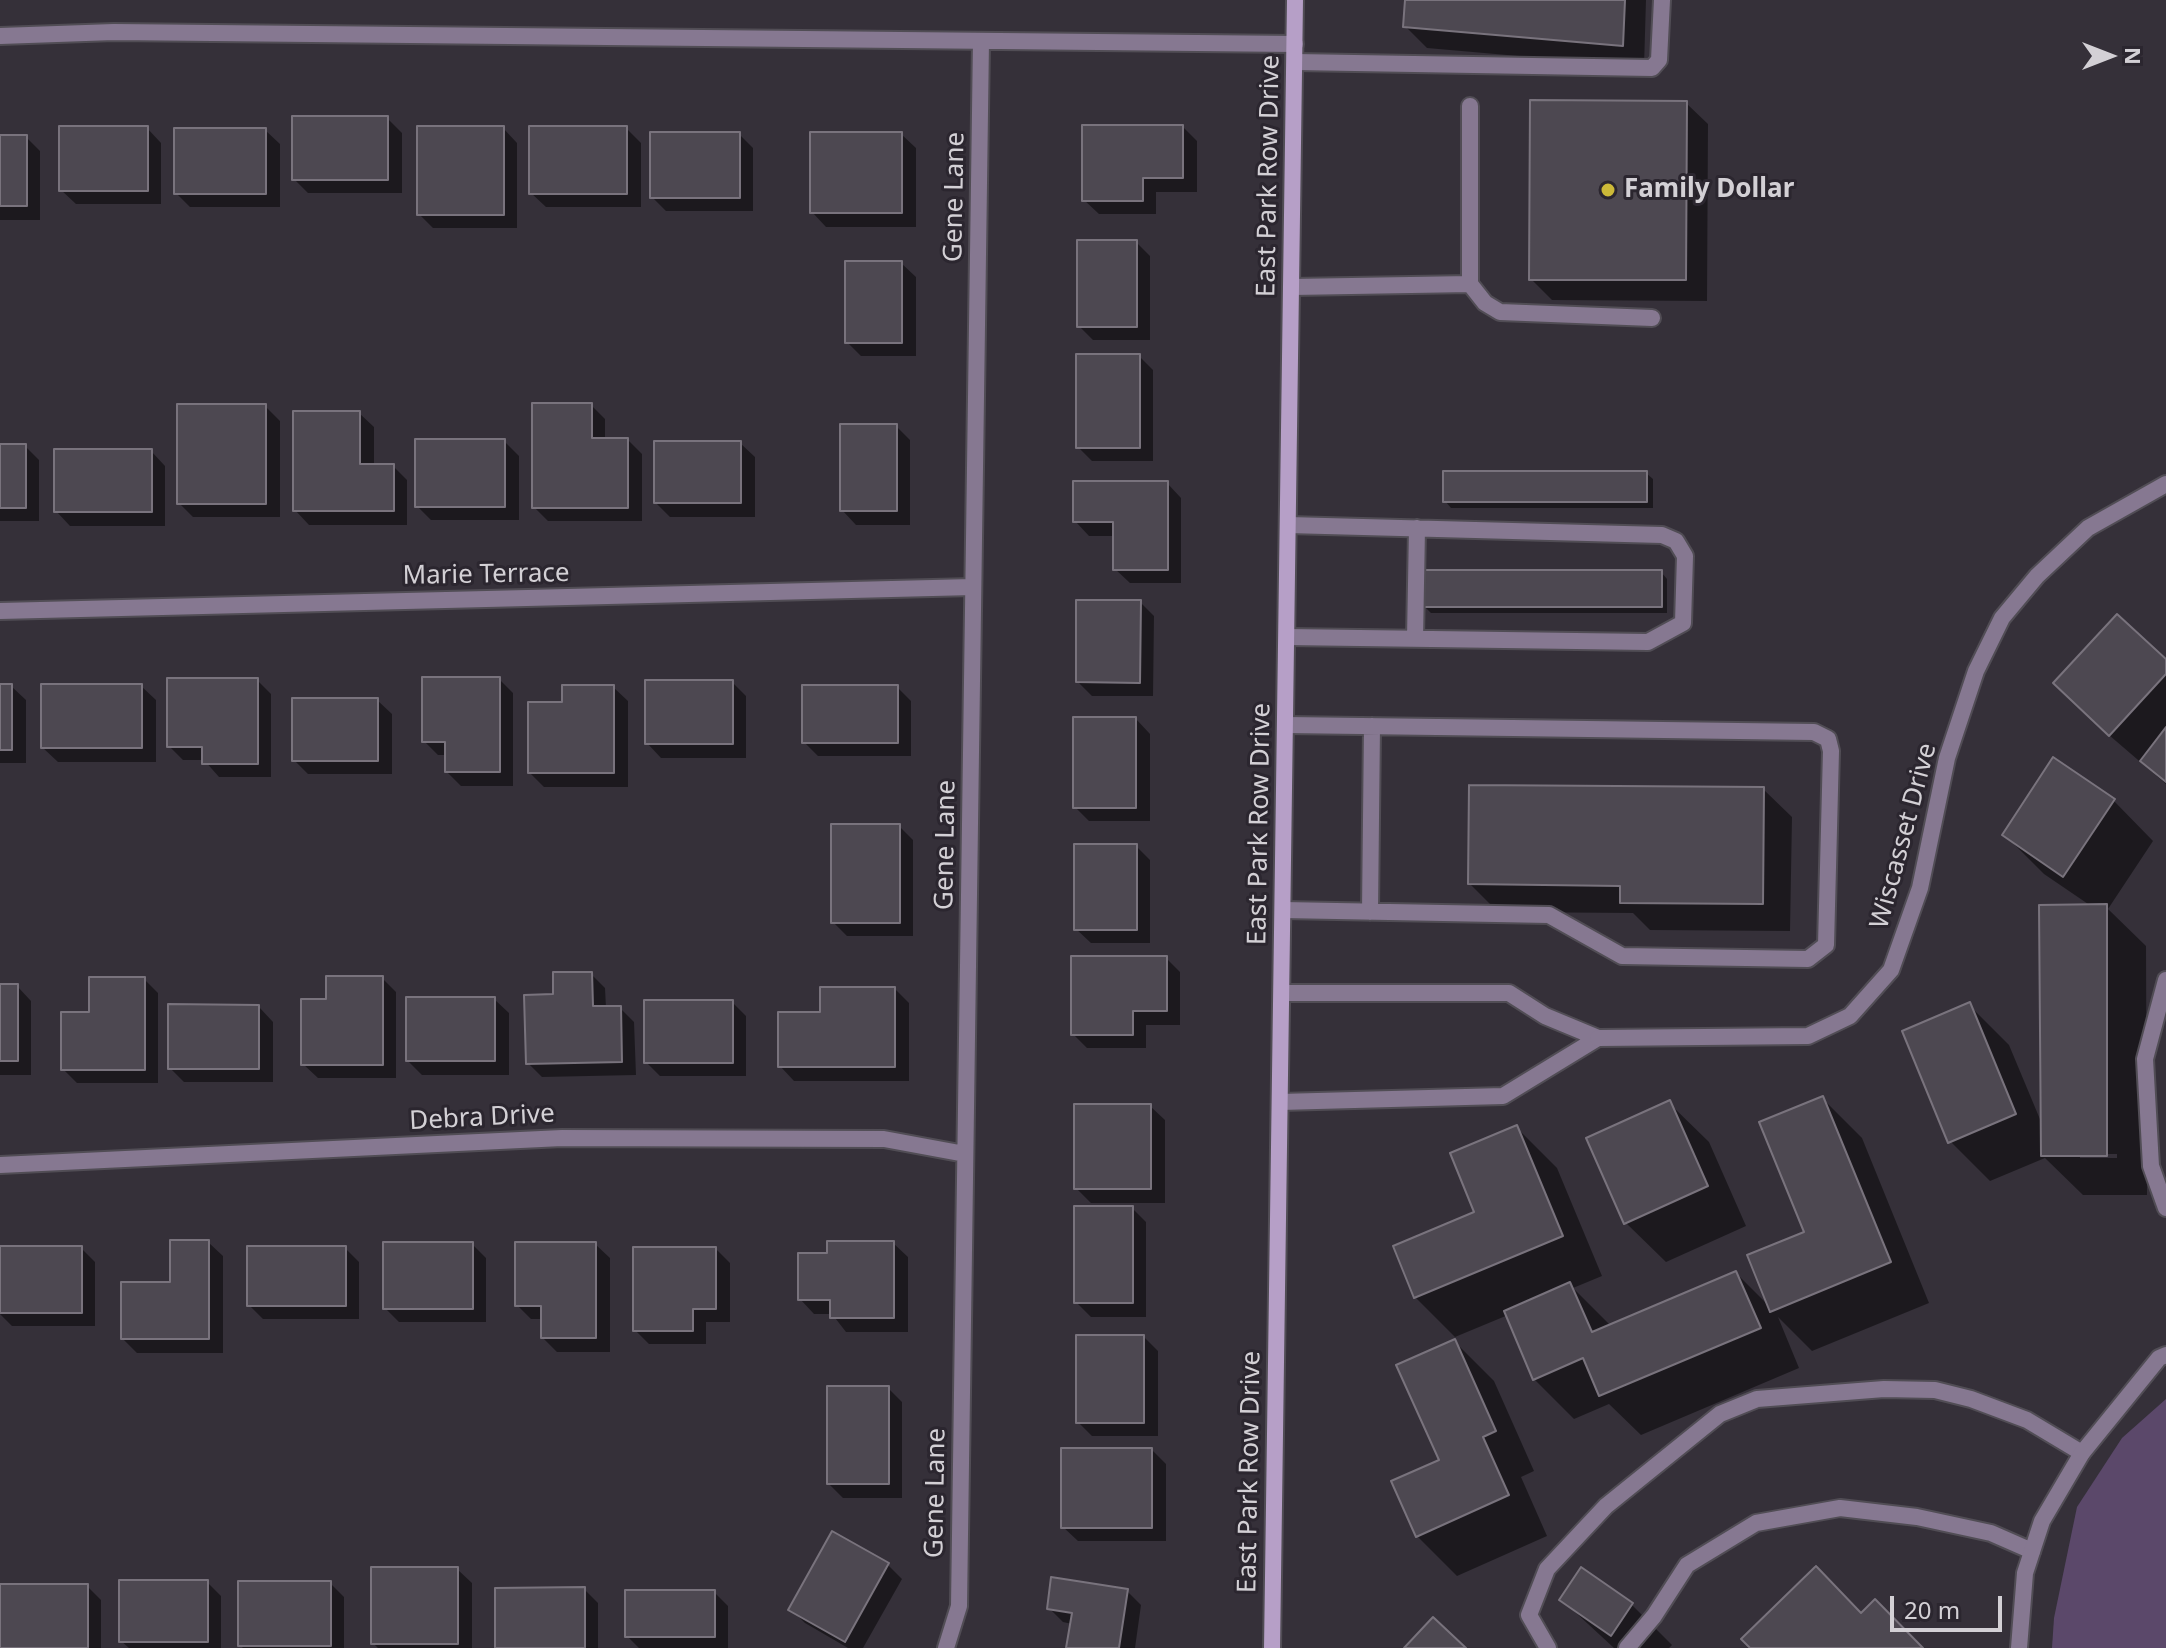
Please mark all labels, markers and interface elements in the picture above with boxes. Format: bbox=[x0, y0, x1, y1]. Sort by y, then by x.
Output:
north arrow bbox=[2070, 16, 2150, 96]
text: N bbox=[2119, 47, 2149, 65]
street label: East Park Row Drive bbox=[1251, 55, 1287, 297]
street label: Gene Lane bbox=[938, 132, 972, 262]
place label: Family Dollar bbox=[1624, 174, 1794, 206]
marker: Family Dollar bbox=[1599, 181, 1617, 199]
street label: Marie Terrace bbox=[402, 558, 570, 592]
street label: East Park Row Drive bbox=[1242, 703, 1278, 945]
street label: Wiscasset Drive bbox=[1864, 740, 1944, 932]
street label: Gene Lane bbox=[929, 780, 963, 910]
street label: Debra Drive bbox=[409, 1099, 555, 1137]
street label: East Park Row Drive bbox=[1232, 1351, 1268, 1593]
street label: Gene Lane bbox=[919, 1428, 953, 1558]
scale bar bbox=[1894, 1580, 2006, 1630]
text: 20 m bbox=[1904, 1593, 1960, 1626]

